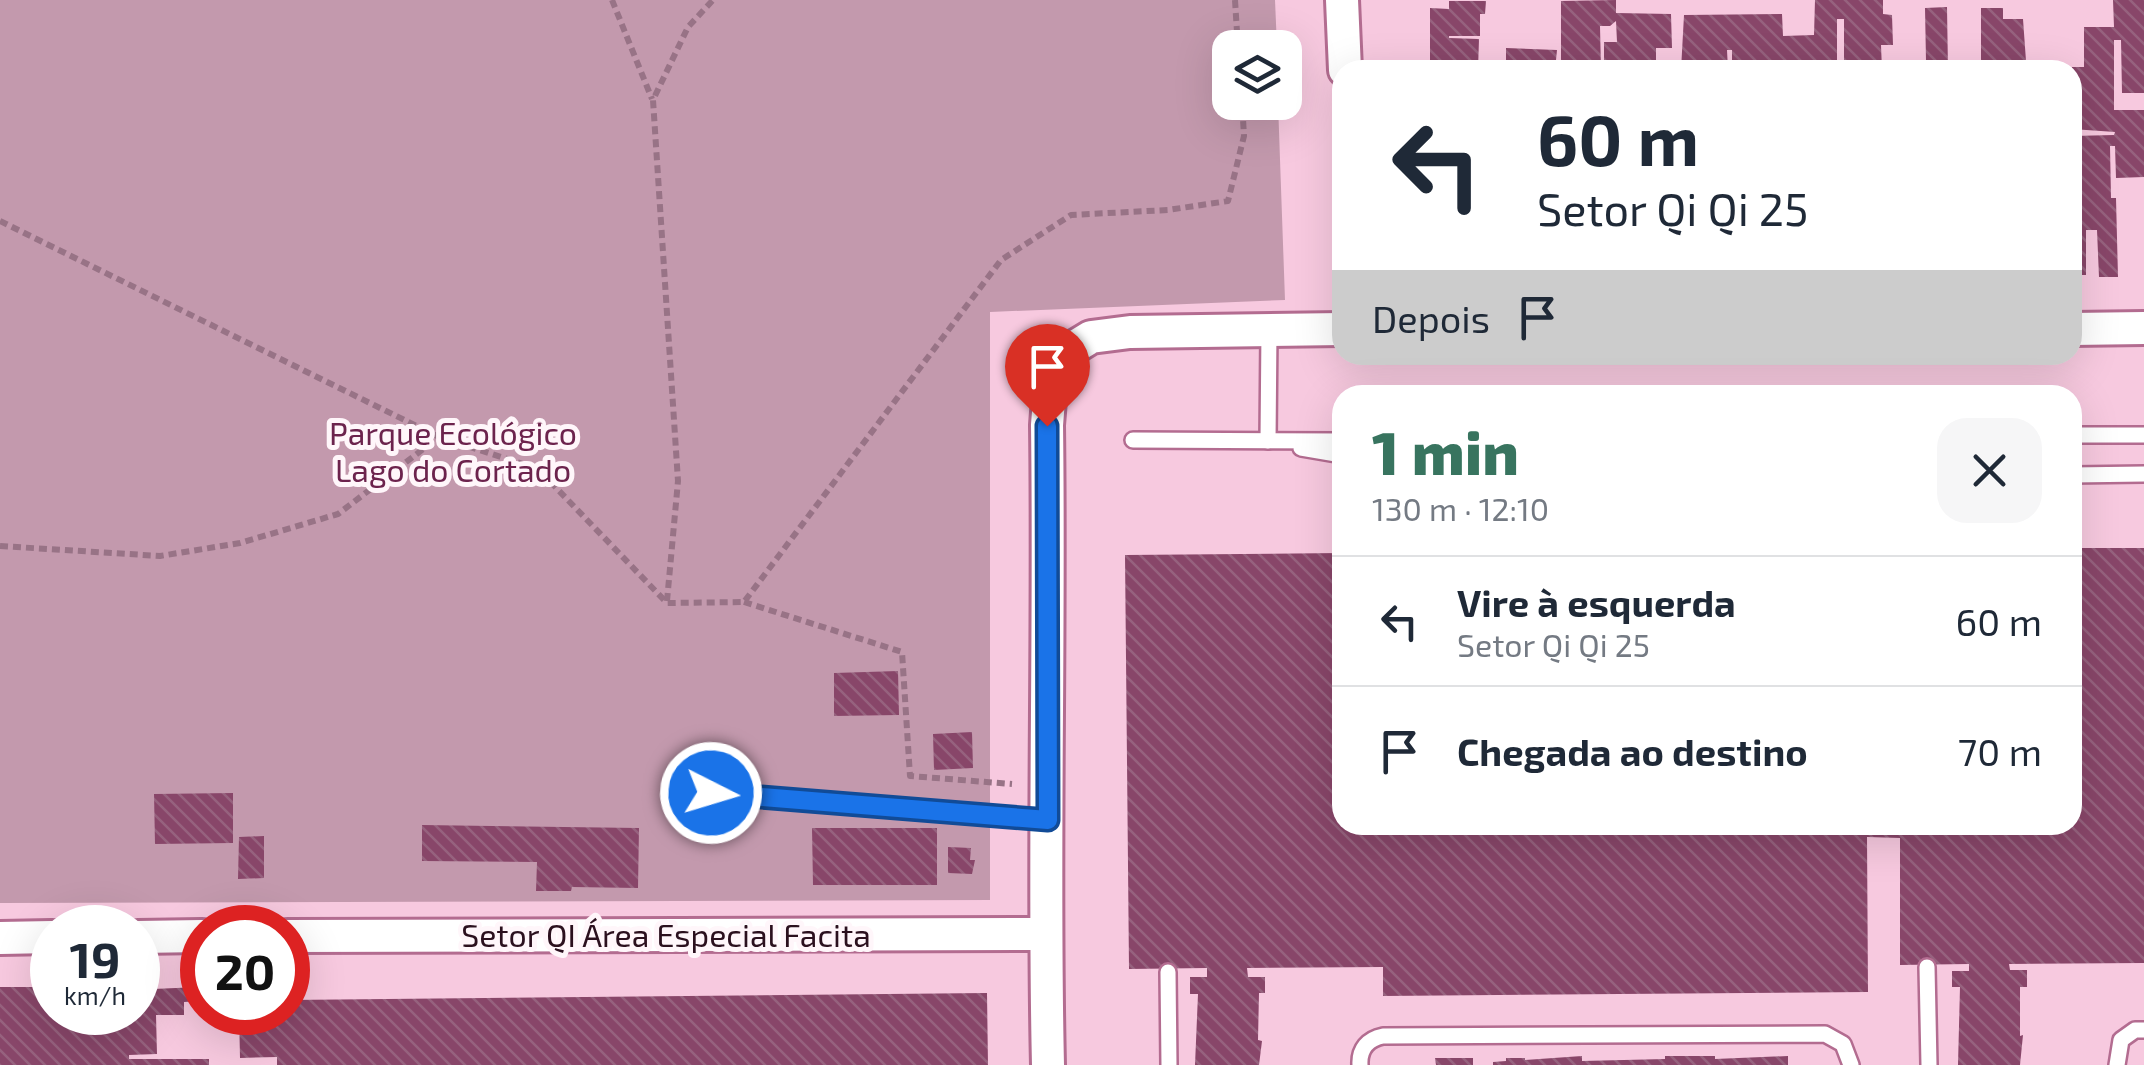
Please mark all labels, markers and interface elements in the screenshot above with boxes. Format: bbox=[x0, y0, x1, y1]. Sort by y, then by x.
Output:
map controls bbox=[1212, 30, 1302, 120]
button: layers bbox=[1212, 30, 1302, 120]
text: 60 m bbox=[1537, 96, 1699, 180]
icon: left bbox=[1372, 100, 1502, 230]
text: Setor Qi Qi 25 bbox=[1537, 181, 1808, 235]
icon: arrive bbox=[1510, 290, 1565, 345]
text: Depois bbox=[1372, 295, 1490, 341]
pin bbox=[1005, 324, 1090, 427]
icon: arrive bbox=[1020, 339, 1075, 394]
park label: Parque Ecológico Lago do Cortado bbox=[329, 413, 577, 488]
text: 1 min bbox=[1372, 415, 1519, 487]
button: close bbox=[1937, 418, 2042, 523]
text: 130 m · 12:10 bbox=[1372, 489, 1549, 527]
text: Vire à esquerda bbox=[1457, 579, 1736, 625]
icon: left bbox=[1372, 594, 1427, 649]
text: 60 m bbox=[1956, 598, 2042, 644]
text: Setor Qi Qi 25 bbox=[1457, 625, 1650, 663]
icon: arrive bbox=[1372, 724, 1427, 779]
text: Chegada ao destino bbox=[1457, 728, 1808, 774]
text: 70 m bbox=[1958, 728, 2042, 774]
position arrow bbox=[659, 741, 763, 845]
speed limit sign: 20 bbox=[180, 905, 310, 1035]
street label: Setor QI Área Especial Facita bbox=[461, 915, 871, 954]
text: 19 bbox=[69, 928, 121, 988]
text: km/h bbox=[64, 980, 126, 1010]

